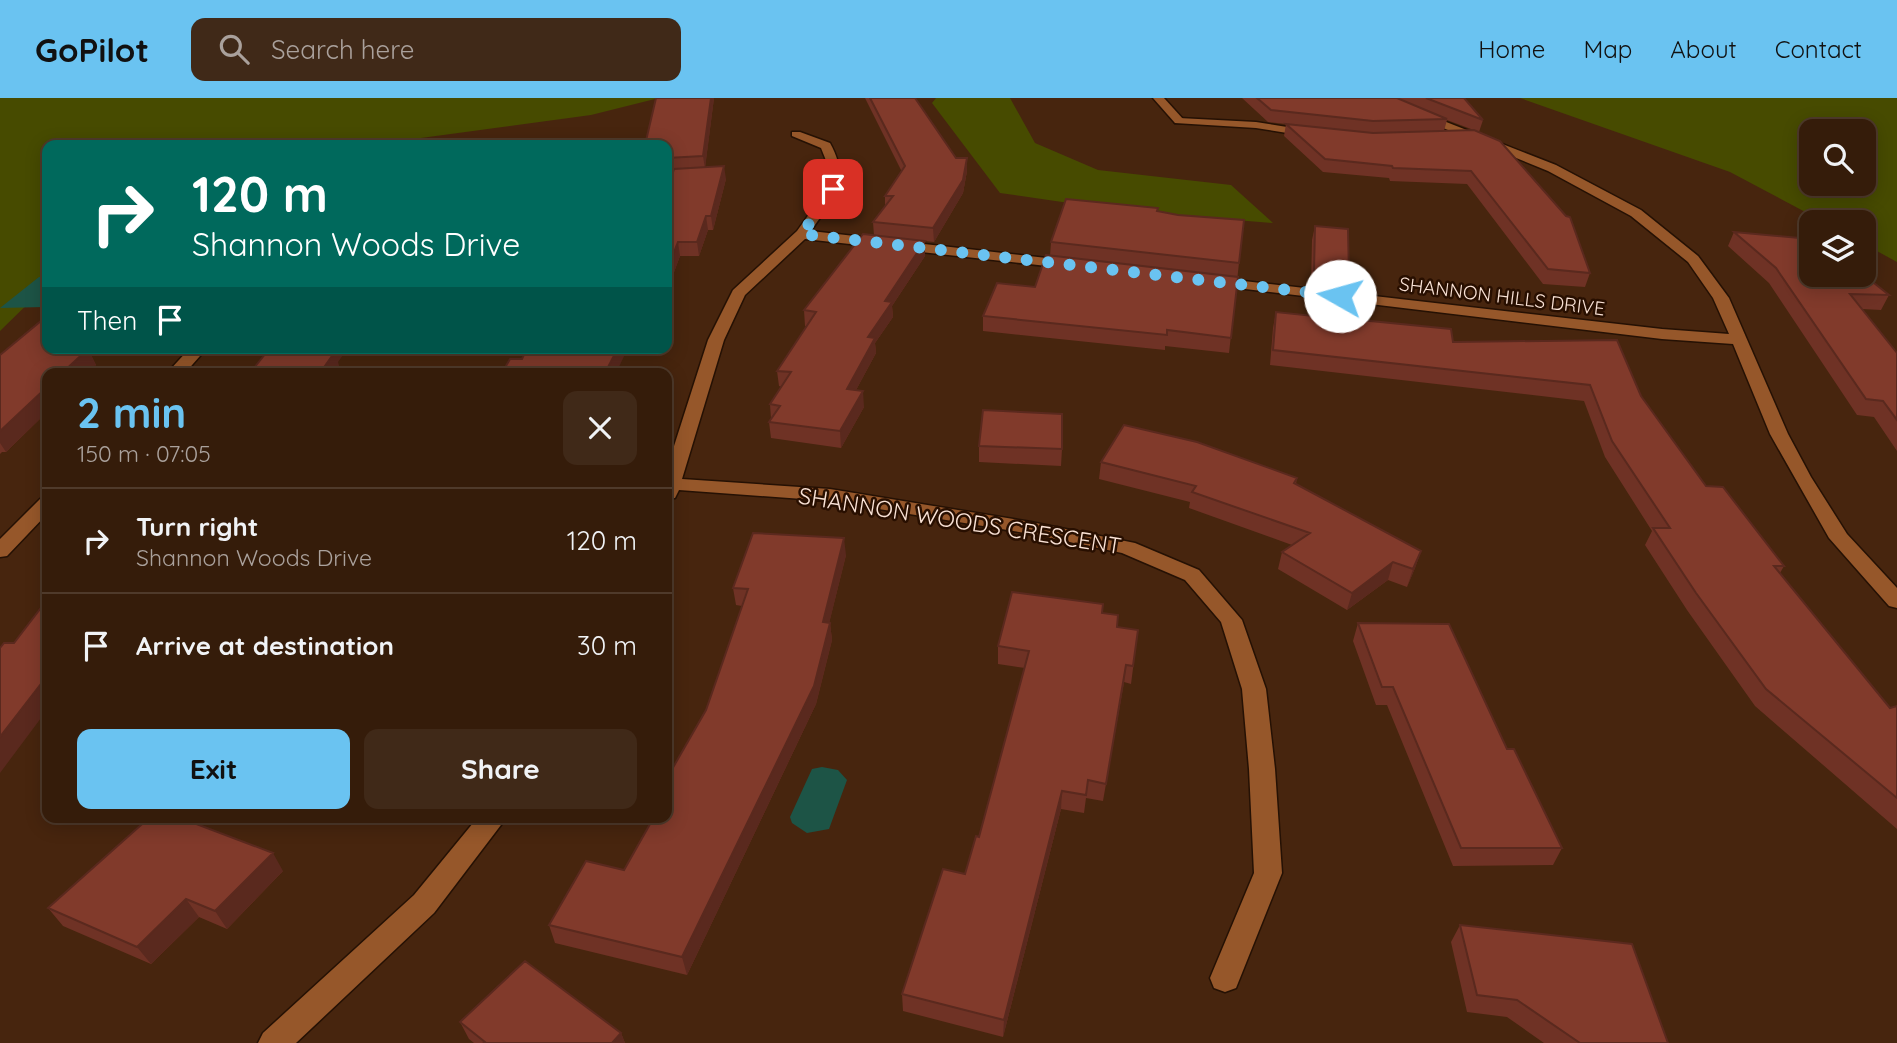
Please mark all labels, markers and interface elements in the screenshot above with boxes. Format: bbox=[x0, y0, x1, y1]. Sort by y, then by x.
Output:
search box bbox=[191, 18, 681, 81]
text: GoPilot bbox=[35, 29, 149, 70]
icon: search bbox=[215, 30, 253, 68]
text: Search here bbox=[271, 33, 414, 66]
text: Home bbox=[1478, 34, 1545, 64]
text: Map bbox=[1583, 34, 1632, 64]
text: About bbox=[1670, 34, 1737, 64]
text: Contact bbox=[1775, 34, 1862, 64]
map controls bbox=[1799, 119, 1876, 287]
button: search bbox=[1799, 119, 1876, 196]
pin bbox=[803, 159, 863, 219]
text: 120 m bbox=[192, 163, 328, 224]
icon: right bbox=[77, 168, 168, 259]
icon: arrive bbox=[814, 170, 852, 208]
button: layers bbox=[1799, 210, 1876, 287]
text: Shannon Woods Drive bbox=[192, 224, 520, 264]
position arrow bbox=[1303, 259, 1377, 333]
street label: SHANNON HILLS DRIVE bbox=[1398, 271, 1606, 321]
icon: arrive bbox=[151, 301, 189, 339]
text: Then bbox=[77, 304, 137, 337]
text: 2 min bbox=[77, 386, 186, 439]
button: close bbox=[563, 391, 637, 465]
text: 150 m · 07:05 bbox=[77, 439, 211, 468]
street label: SHANNON WOODS CRESCENT bbox=[796, 481, 1124, 560]
text: Turn right bbox=[136, 510, 258, 543]
icon: right bbox=[77, 522, 115, 560]
text: 120 m bbox=[567, 524, 637, 557]
text: Shannon Woods Drive bbox=[136, 543, 372, 572]
icon: arrive bbox=[77, 627, 115, 665]
text: Arrive at destination bbox=[136, 629, 394, 662]
text: 30 m bbox=[577, 629, 637, 662]
button: Exit bbox=[77, 729, 350, 809]
button: Share bbox=[364, 729, 637, 809]

